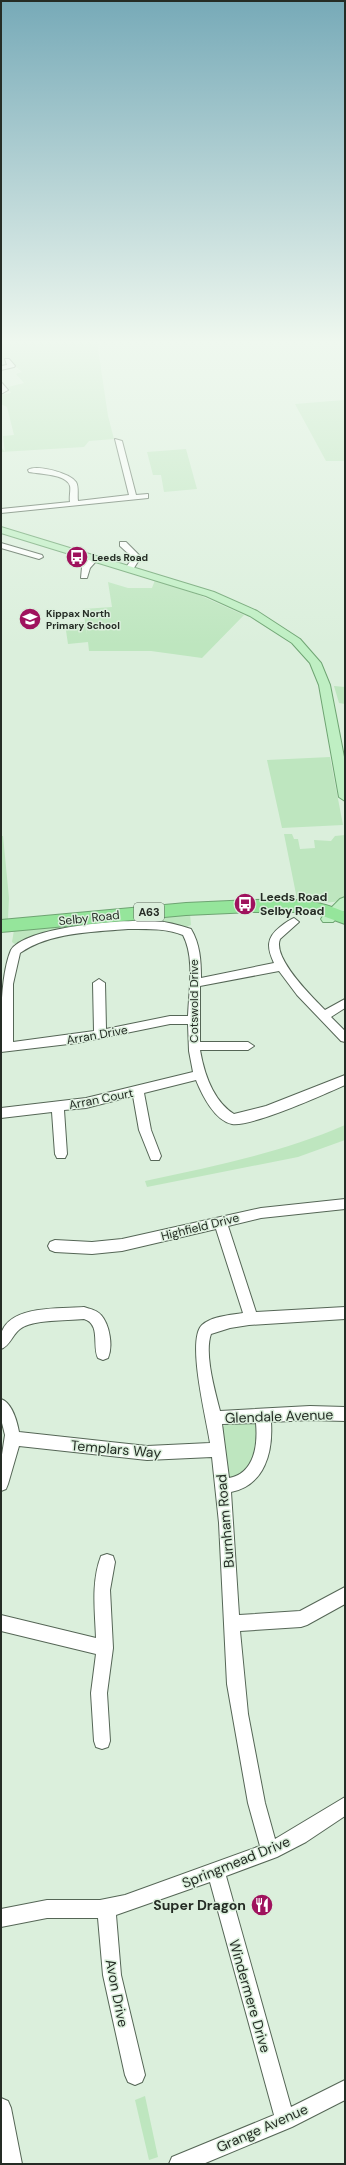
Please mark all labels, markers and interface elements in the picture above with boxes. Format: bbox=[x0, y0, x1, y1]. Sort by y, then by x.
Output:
bus stop icon: Leeds Road bbox=[64, 544, 90, 570]
place label: Leeds Road bbox=[92, 551, 148, 564]
school or university icon: Kippax North Primary School bbox=[17, 606, 43, 632]
place label: Kippax North Primary School bbox=[46, 607, 120, 632]
place label: Leeds Road Selby Road bbox=[260, 889, 327, 919]
bus stop icon: Leeds Road Selby Road bbox=[232, 891, 258, 917]
road number: A63 bbox=[134, 903, 164, 921]
street label: Selby Road bbox=[58, 907, 120, 929]
street label: Cotswold Drive bbox=[186, 959, 202, 1043]
street label: Arran Drive bbox=[65, 1022, 129, 1048]
street label: Arran Court bbox=[67, 1085, 135, 1113]
street label: Highfield Drive bbox=[159, 1210, 241, 1244]
street label: Glendale Avenue bbox=[224, 1405, 334, 1427]
street label: Templars Way bbox=[70, 1436, 162, 1462]
street label: Burnham Road bbox=[212, 1473, 238, 1569]
street label: Springmead Drive bbox=[179, 1832, 293, 1892]
restaurant icon: Super Dragon bbox=[249, 1892, 275, 1918]
place label: Super Dragon bbox=[153, 1896, 246, 1914]
street label: Windermere Drive bbox=[225, 1937, 275, 2055]
street label: Avon Drive bbox=[102, 1958, 132, 2029]
street label: Grange Avenue bbox=[213, 2100, 311, 2156]

